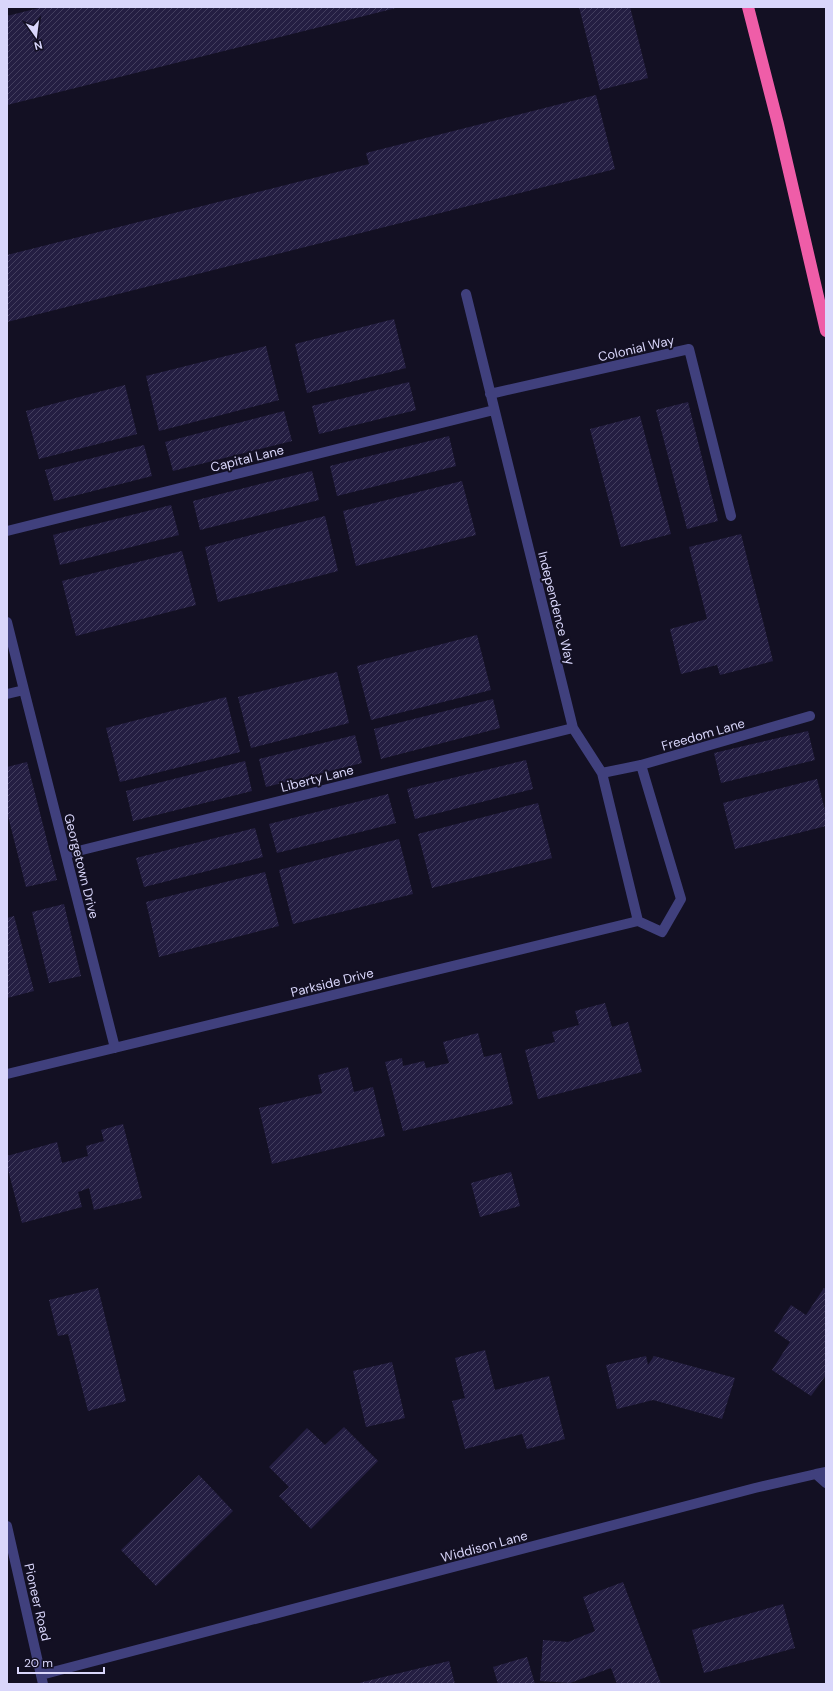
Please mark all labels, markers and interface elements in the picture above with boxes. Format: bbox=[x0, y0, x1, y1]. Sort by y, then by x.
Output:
north arrow bbox=[16, 16, 56, 56]
text: N bbox=[33, 38, 44, 53]
street label: Colonial Way bbox=[596, 331, 676, 366]
street label: Capital Lane bbox=[209, 441, 286, 476]
street label: Independence Way bbox=[534, 550, 579, 667]
street label: Freedom Lane bbox=[659, 714, 747, 754]
street label: Liberty Lane bbox=[279, 761, 355, 796]
street label: Georgetown Drive bbox=[60, 812, 103, 920]
street label: Parkside Drive bbox=[289, 964, 375, 1001]
street label: Widdison Lane bbox=[439, 1527, 529, 1566]
street label: Pioneer Road bbox=[20, 1562, 55, 1643]
scale bar bbox=[18, 1649, 104, 1675]
text: 20 m bbox=[24, 1655, 53, 1671]

